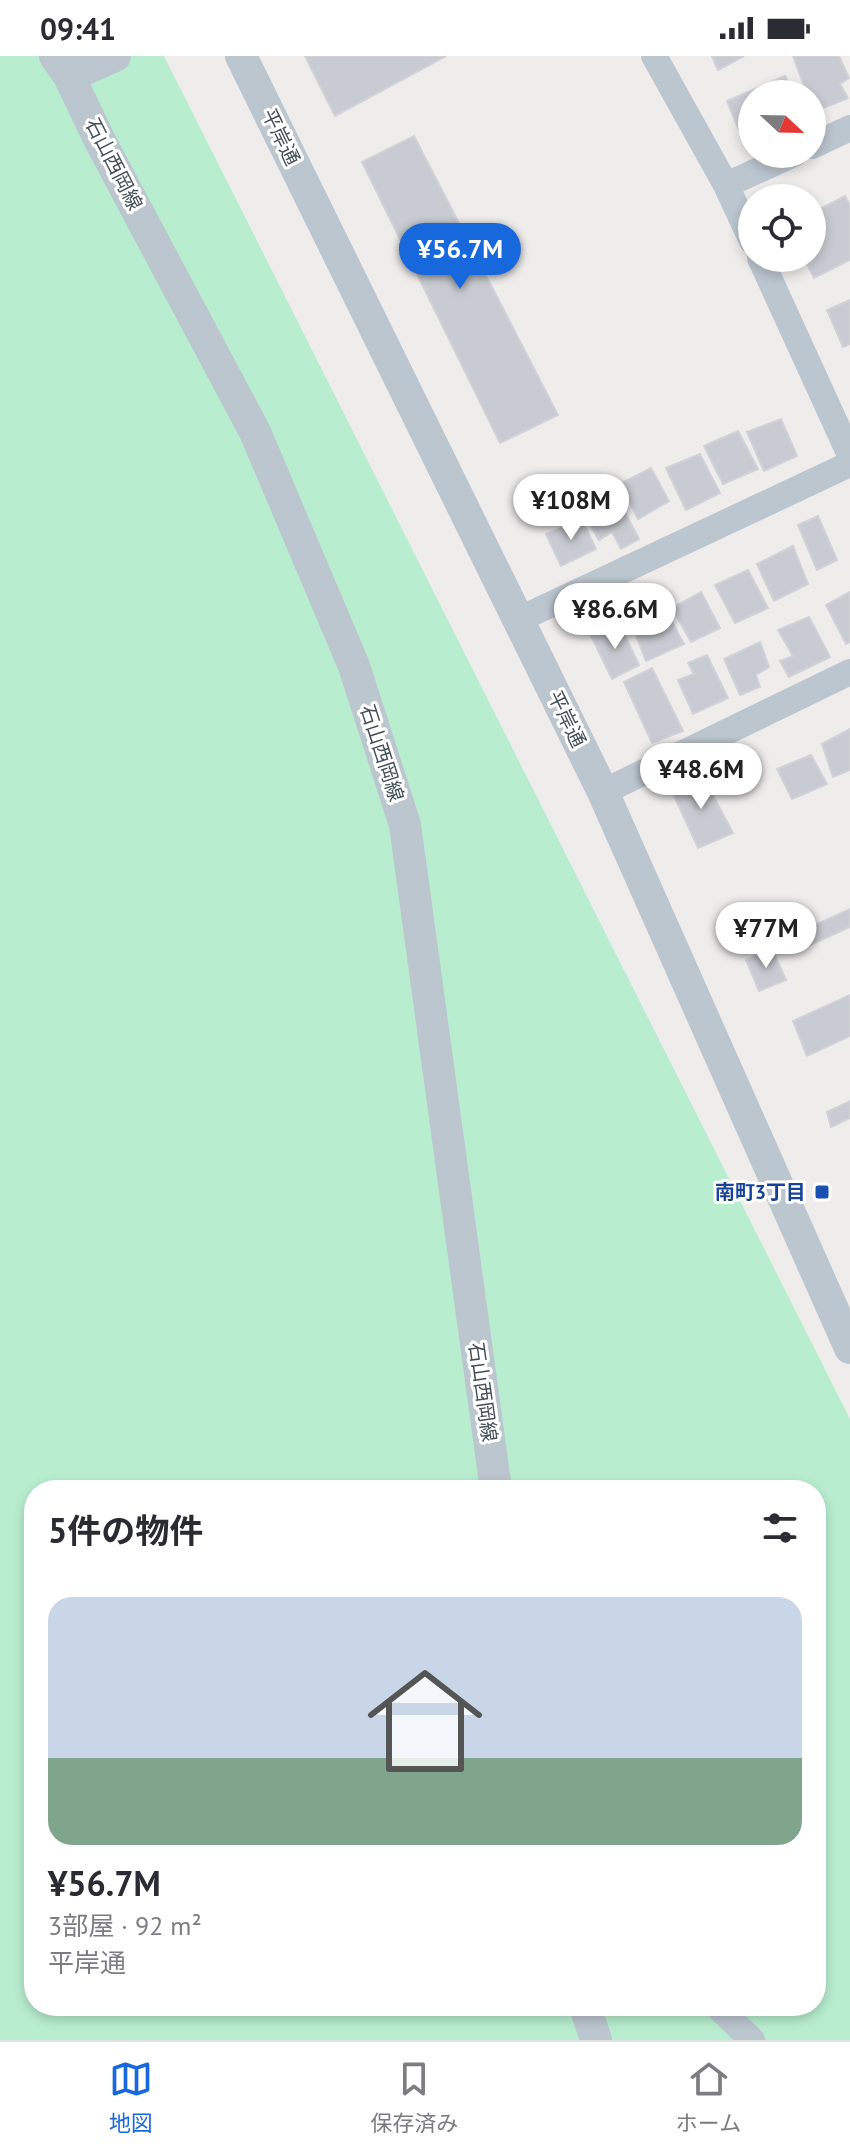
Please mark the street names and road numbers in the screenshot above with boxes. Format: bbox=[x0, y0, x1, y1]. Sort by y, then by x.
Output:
street label: 平岸通 bbox=[256, 104, 306, 170]
street label: 石山西岡線 bbox=[80, 114, 148, 214]
street label: 平岸通 bbox=[542, 686, 592, 752]
street label: 石山西岡線 bbox=[354, 701, 410, 805]
street label: 石山西岡線 bbox=[463, 1341, 503, 1443]

